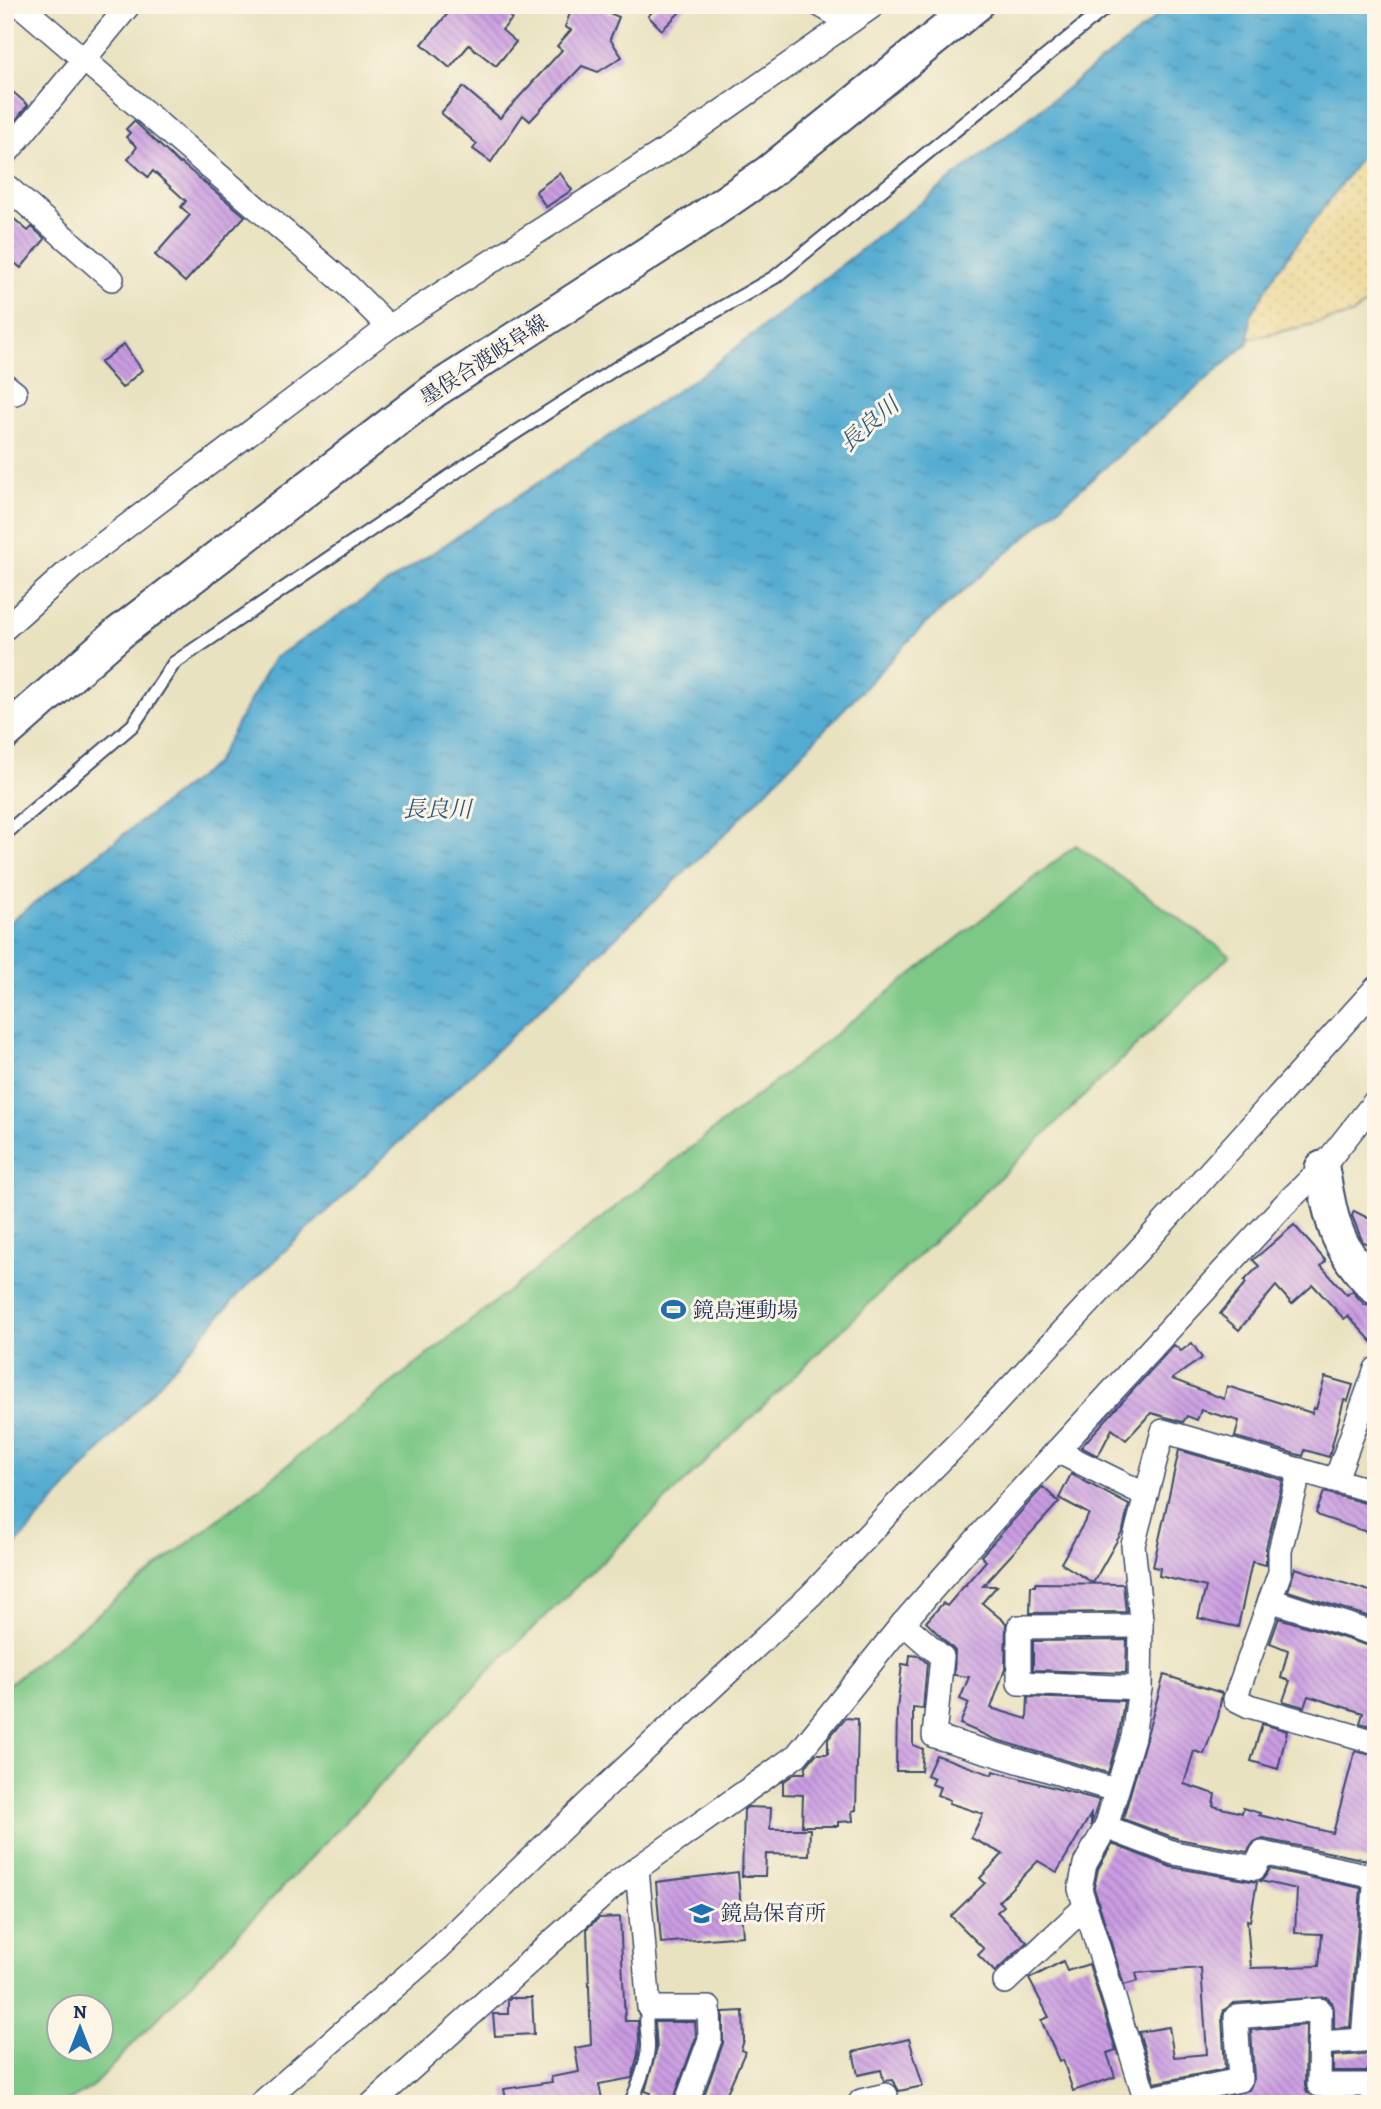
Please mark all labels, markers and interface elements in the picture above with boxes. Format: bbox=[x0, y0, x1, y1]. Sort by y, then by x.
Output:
street label: 墨俣合渡岐阜線 bbox=[415, 308, 553, 412]
water label: 長良川 bbox=[833, 388, 908, 459]
water label: 長良川 bbox=[403, 794, 475, 825]
sports icon: 鏡島運動場 bbox=[659, 1296, 687, 1324]
place label: 鏡島運動場 bbox=[693, 1296, 798, 1324]
school or university icon: 鏡島保育所 bbox=[687, 1899, 715, 1927]
place label: 鏡島保育所 bbox=[721, 1899, 826, 1927]
north arrow bbox=[46, 1994, 116, 2064]
text: N bbox=[73, 1999, 87, 2025]

